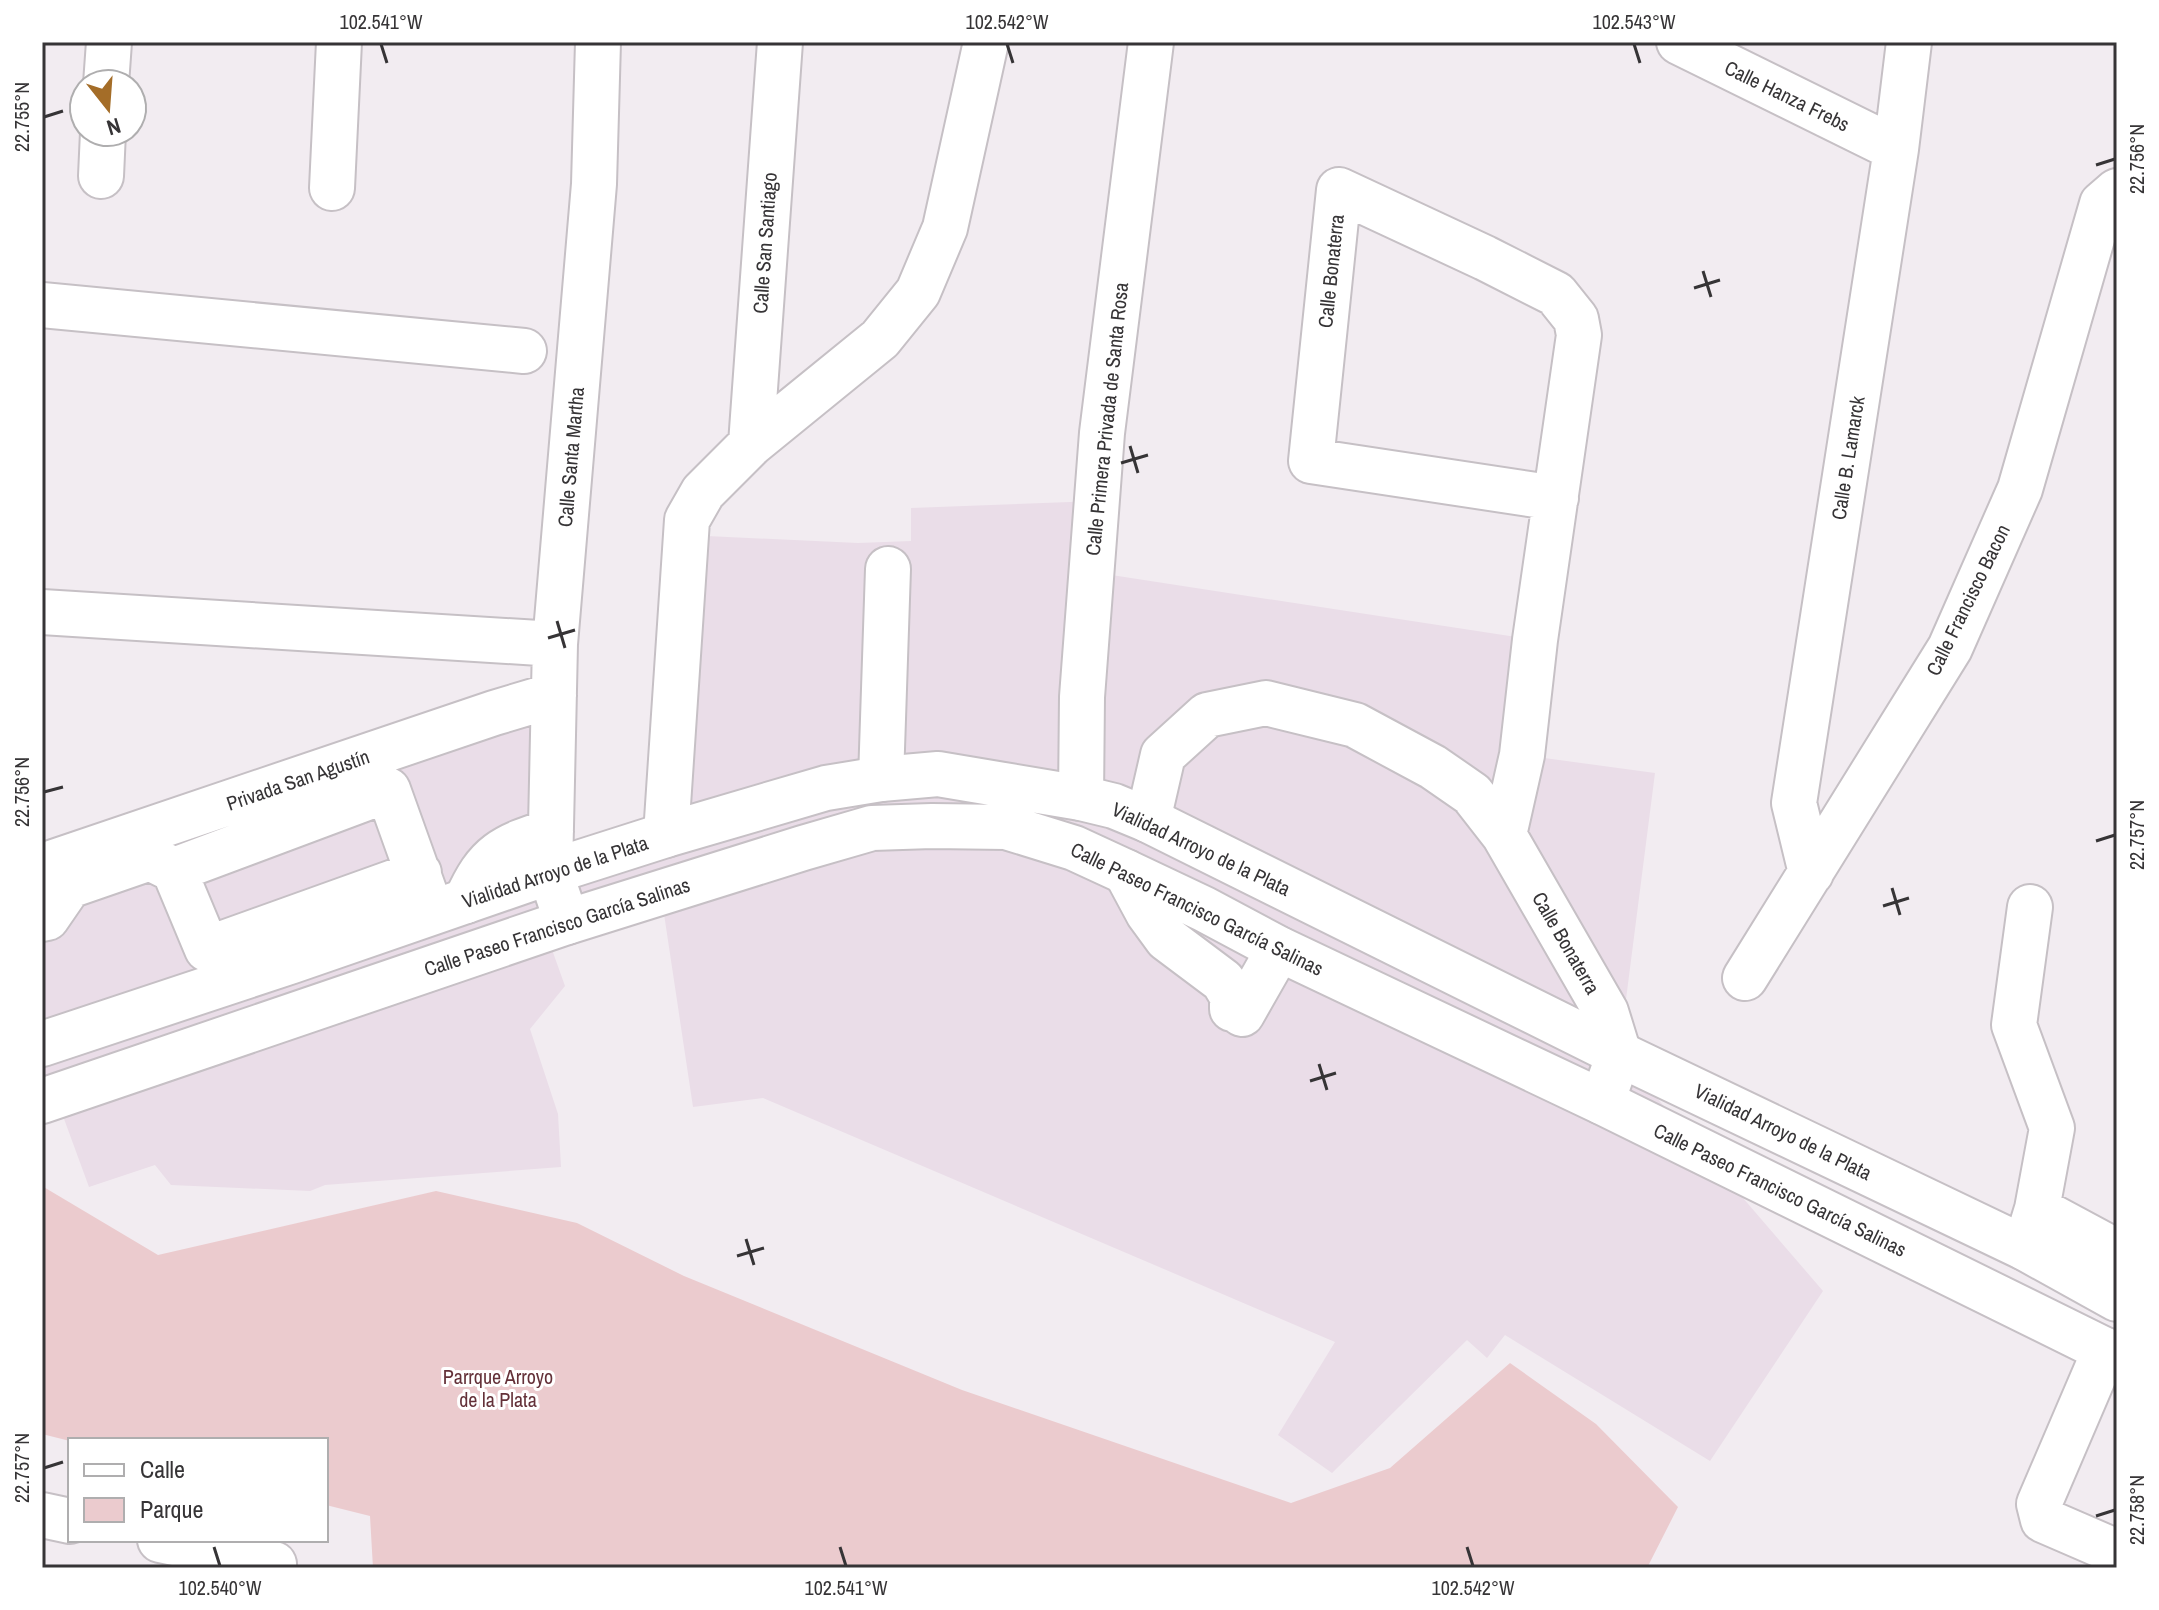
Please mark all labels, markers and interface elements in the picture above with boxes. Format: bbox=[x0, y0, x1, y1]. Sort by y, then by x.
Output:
text: 102.541°W bbox=[340, 8, 423, 35]
text: 102.542°W bbox=[966, 8, 1049, 35]
text: 102.543°W bbox=[1593, 8, 1676, 35]
street label: Calle Hanza Frebs bbox=[1720, 54, 1854, 137]
north arrow bbox=[68, 68, 148, 148]
text: 22.755°N bbox=[8, 82, 35, 152]
text: N bbox=[103, 111, 124, 143]
text: 22.756°N bbox=[2123, 124, 2150, 194]
street label: Calle San Santiago bbox=[746, 172, 783, 314]
street label: Calle Bonaterra bbox=[1311, 213, 1350, 329]
street label: Calle Primera Privada de Santa Rosa bbox=[1079, 281, 1134, 557]
street label: Calle Santa Martha bbox=[551, 386, 590, 528]
street label: Calle B. Lamarck bbox=[1824, 393, 1871, 522]
street label: Calle Francisco Bacon bbox=[1919, 520, 2016, 680]
street label: Privada San Agustín bbox=[223, 742, 373, 817]
text: 22.756°N bbox=[8, 757, 35, 827]
street label: Vialidad Arroyo de la Plata bbox=[1108, 795, 1295, 902]
text: 22.757°N bbox=[2123, 800, 2150, 870]
street label: Vialidad Arroyo de la Plata bbox=[458, 829, 651, 914]
street label: Calle Paseo Francisco García Salinas bbox=[1066, 835, 1328, 982]
street label: Calle Paseo Francisco García Salinas bbox=[420, 871, 693, 982]
street label: Calle Bonaterra bbox=[1526, 887, 1607, 999]
street label: Vialidad Arroyo de la Plata bbox=[1690, 1077, 1876, 1186]
street label: Calle Paseo Francisco García Salinas bbox=[1649, 1116, 1911, 1263]
park label: Parrque Arroyo de la Plata bbox=[443, 1363, 553, 1413]
text: 22.757°N bbox=[8, 1433, 35, 1503]
legend bbox=[68, 1438, 328, 1542]
text: Calle bbox=[140, 1453, 185, 1485]
text: 22.758°N bbox=[2123, 1475, 2150, 1545]
text: Parque bbox=[140, 1493, 203, 1525]
text: 102.540°W bbox=[179, 1574, 262, 1601]
text: 102.541°W bbox=[805, 1574, 888, 1601]
text: 102.542°W bbox=[1432, 1574, 1515, 1601]

